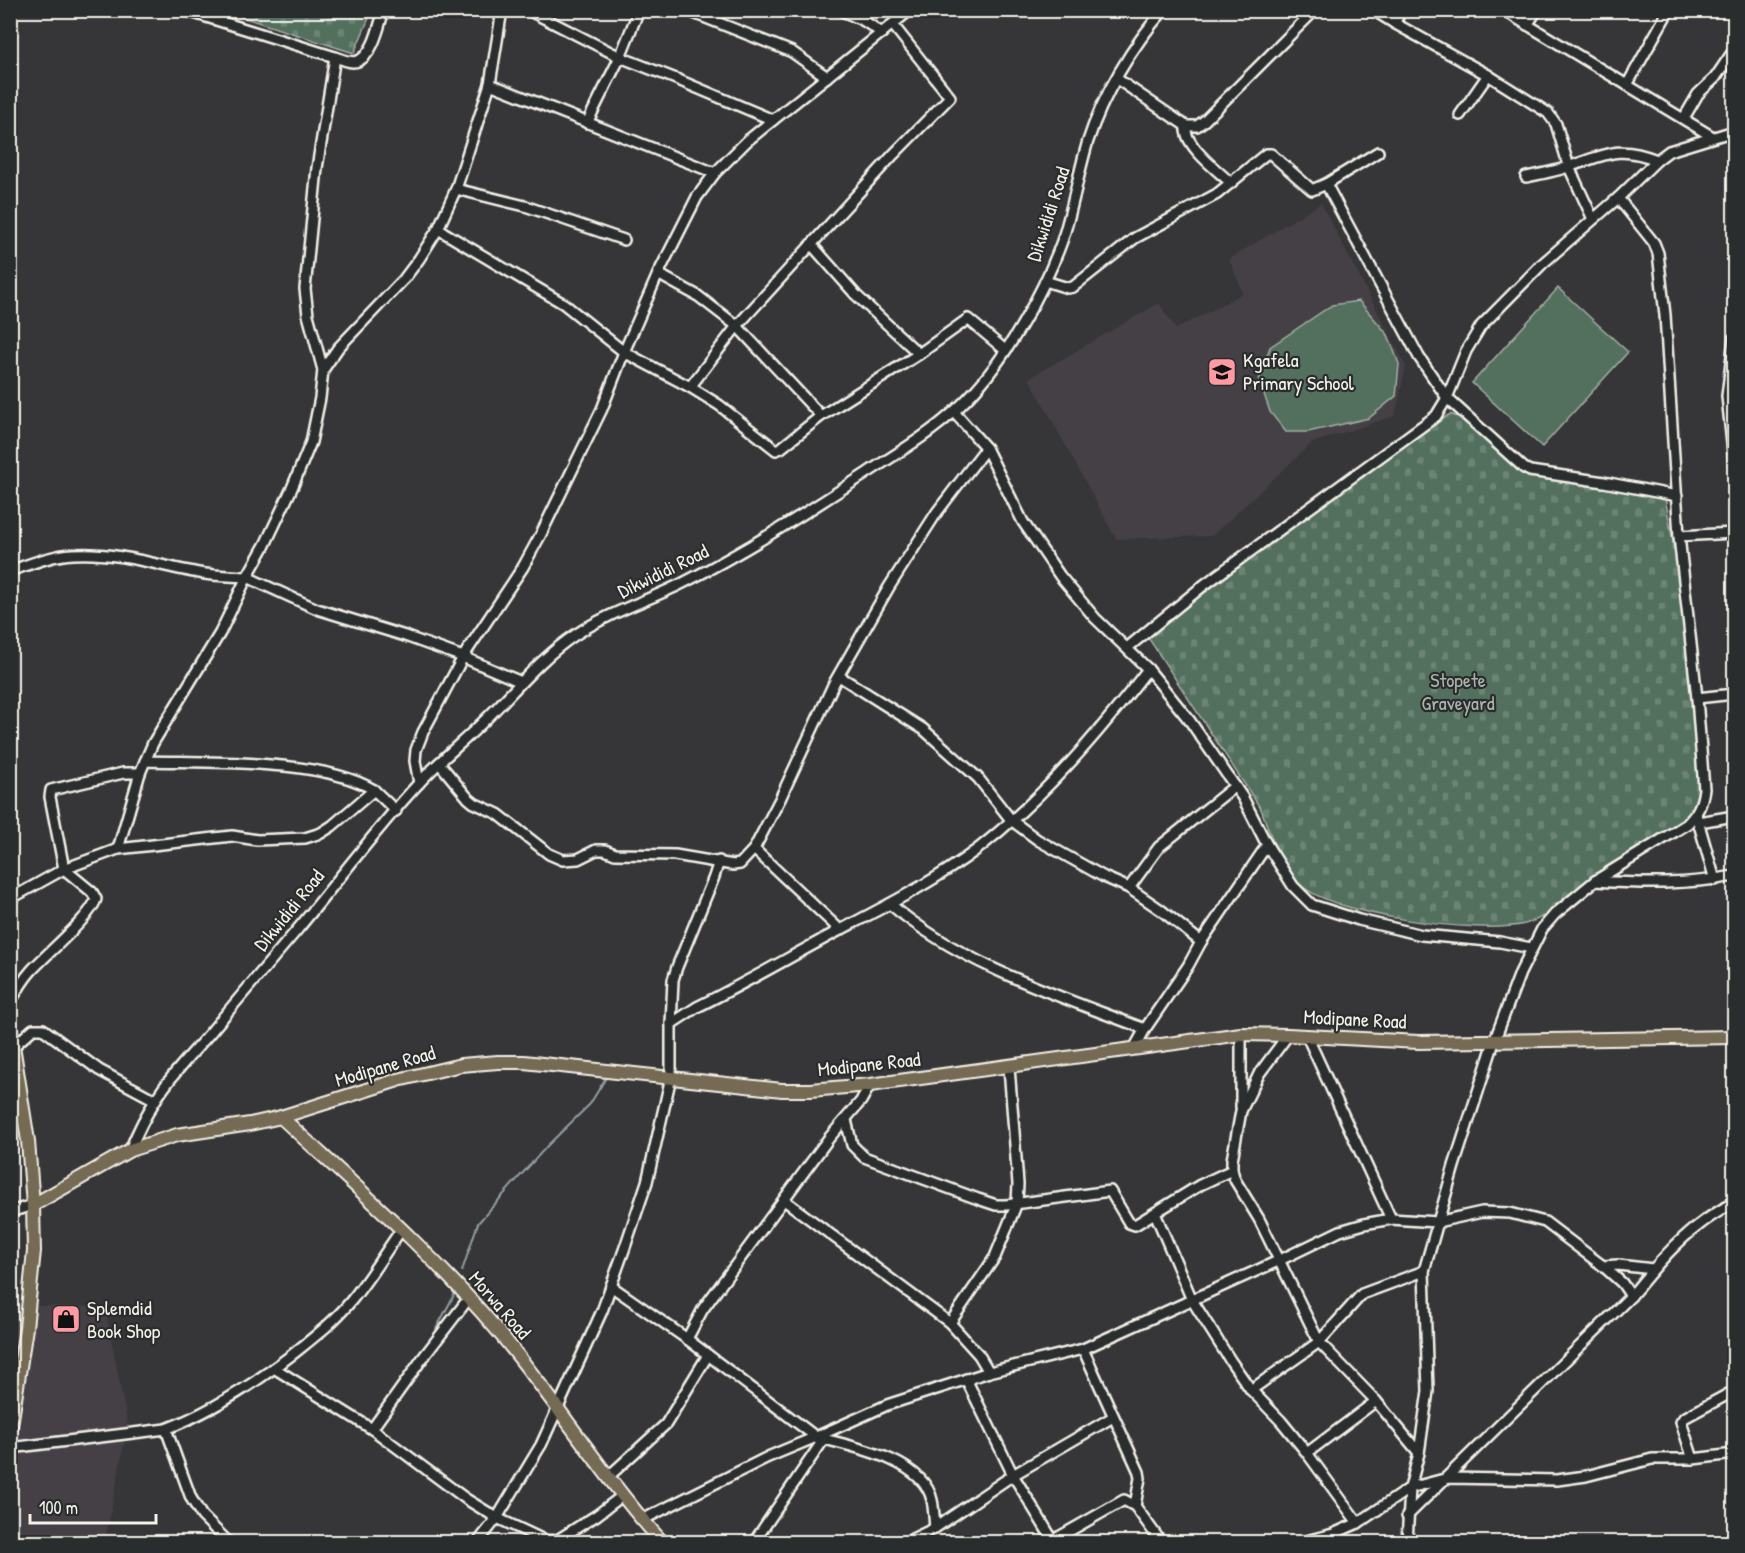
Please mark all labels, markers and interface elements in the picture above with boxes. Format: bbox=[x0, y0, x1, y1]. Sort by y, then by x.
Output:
street label: Dikwididi Road bbox=[1020, 163, 1076, 265]
place label: Kgafela Primary School bbox=[1243, 346, 1354, 396]
school or university icon: Kgafela Primary School bbox=[1206, 356, 1238, 388]
street label: Dikwididi Road bbox=[613, 537, 713, 604]
park label: Stopete Graveyard bbox=[1422, 666, 1495, 716]
street label: Dikwididi Road bbox=[247, 863, 330, 956]
street label: Modipane Road bbox=[1303, 1002, 1407, 1035]
street label: Modipane Road bbox=[332, 1038, 438, 1093]
street label: Modipane Road bbox=[816, 1045, 922, 1082]
street label: Morwa Road bbox=[463, 1265, 538, 1345]
place label: Splemdid Book Shop bbox=[87, 1294, 161, 1344]
shop icon: Splemdid Book Shop bbox=[50, 1303, 82, 1335]
scale bar bbox=[30, 1487, 156, 1525]
text: 100 m bbox=[39, 1495, 78, 1520]

